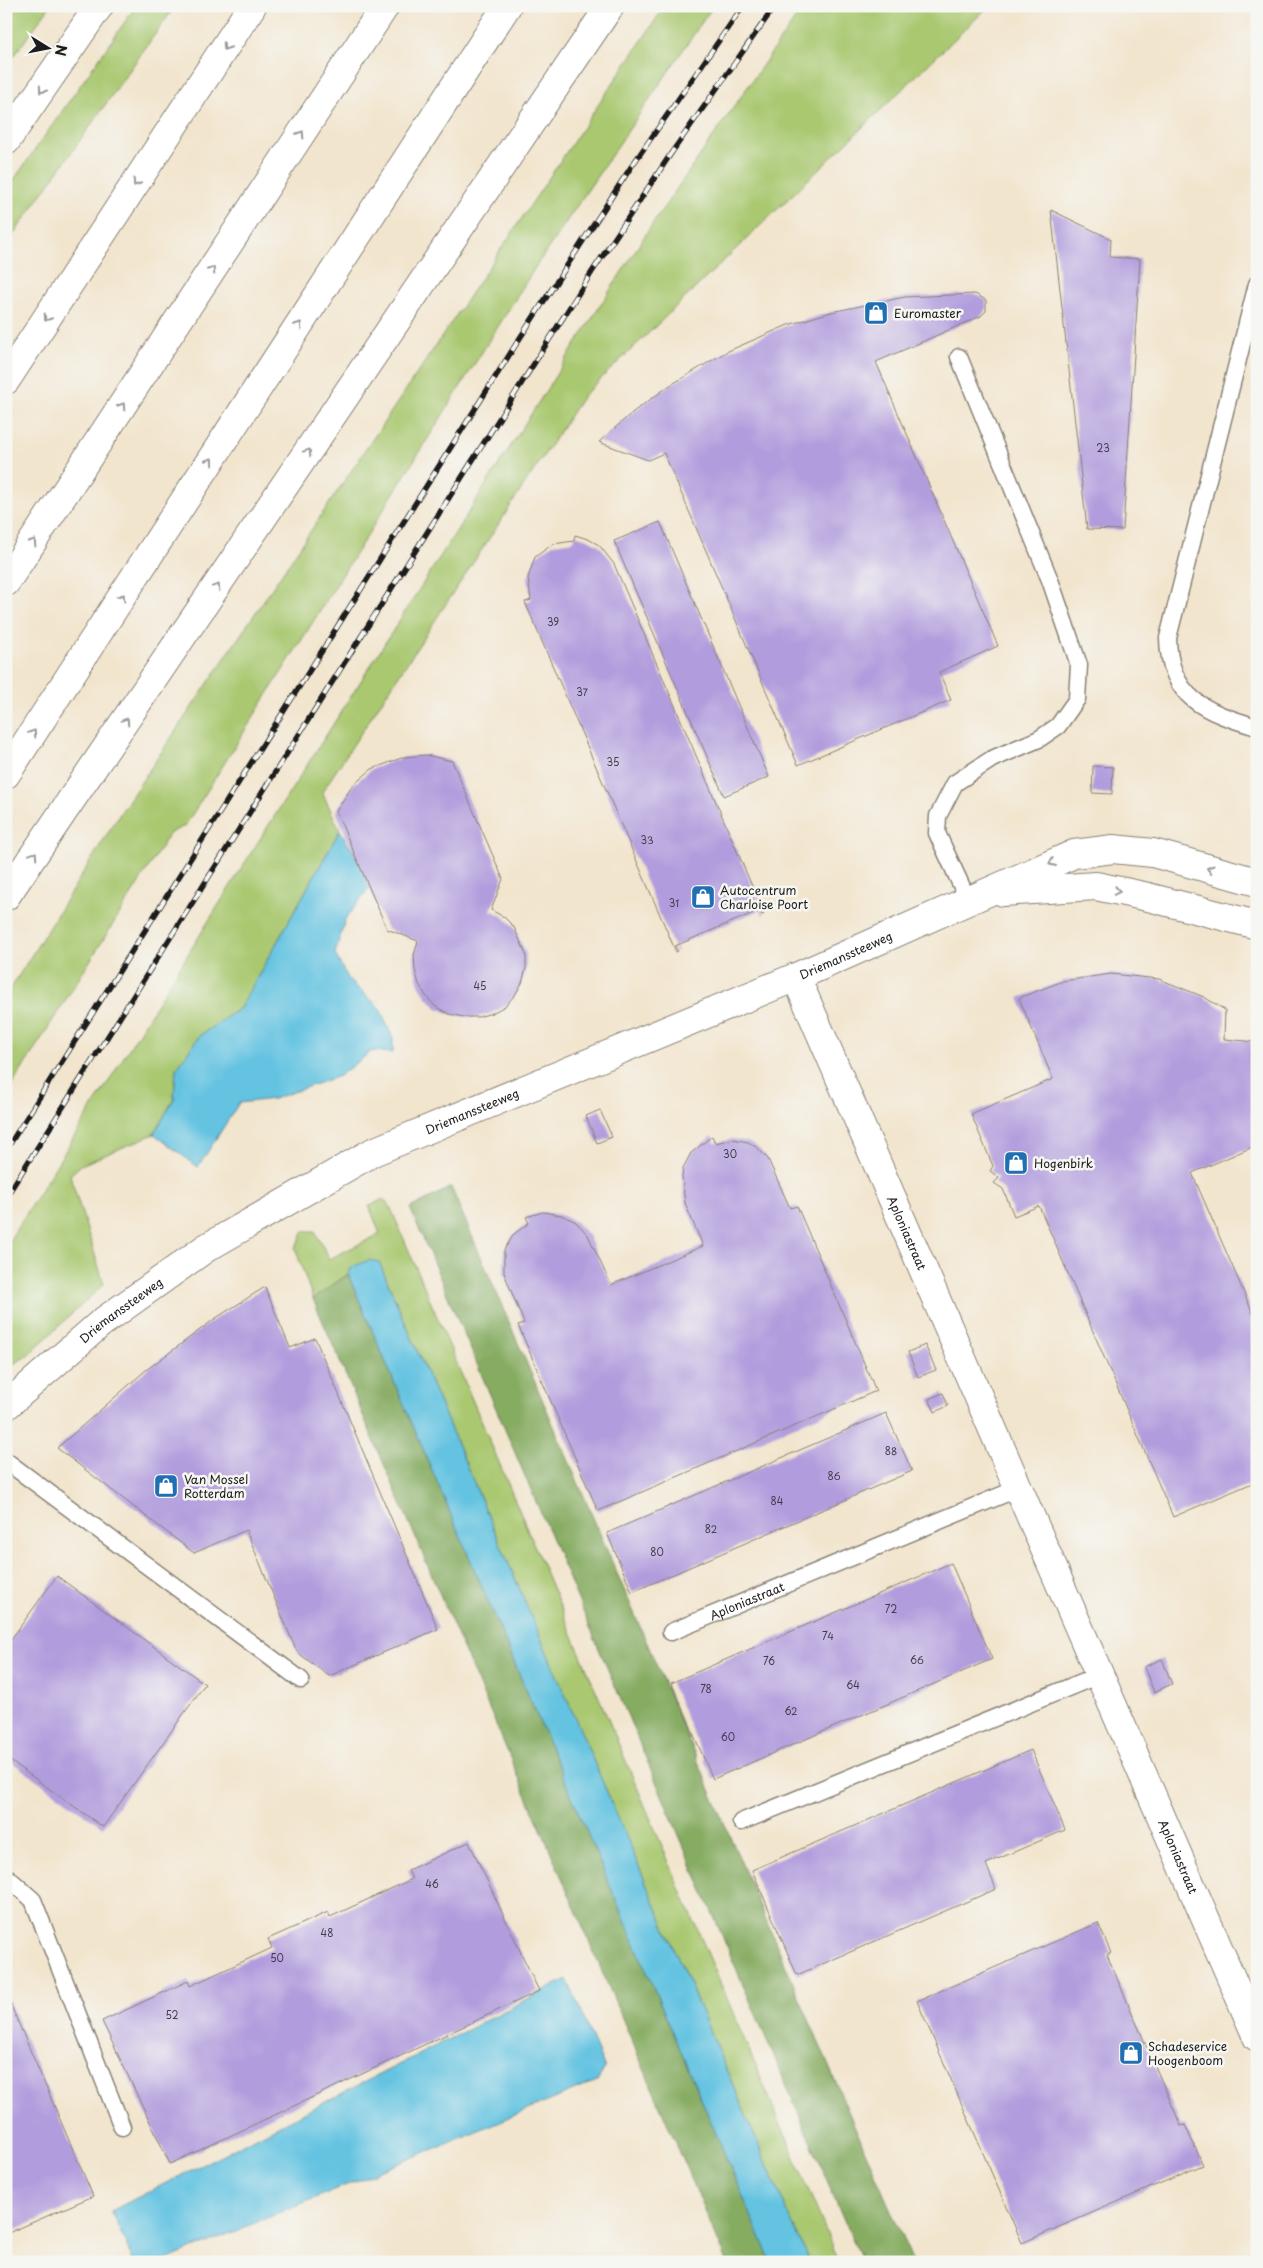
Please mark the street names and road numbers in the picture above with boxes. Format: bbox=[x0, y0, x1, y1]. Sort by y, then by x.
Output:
street label: Driemanssteeweg bbox=[796, 927, 895, 983]
street label: Driemanssteeweg bbox=[422, 1084, 522, 1138]
street label: Aploniastraat bbox=[883, 1193, 931, 1273]
street label: Driemanssteeweg bbox=[75, 1273, 166, 1347]
street label: Aploniastraat bbox=[707, 1577, 787, 1624]
street label: Aploniastraat bbox=[1154, 1816, 1203, 1897]

